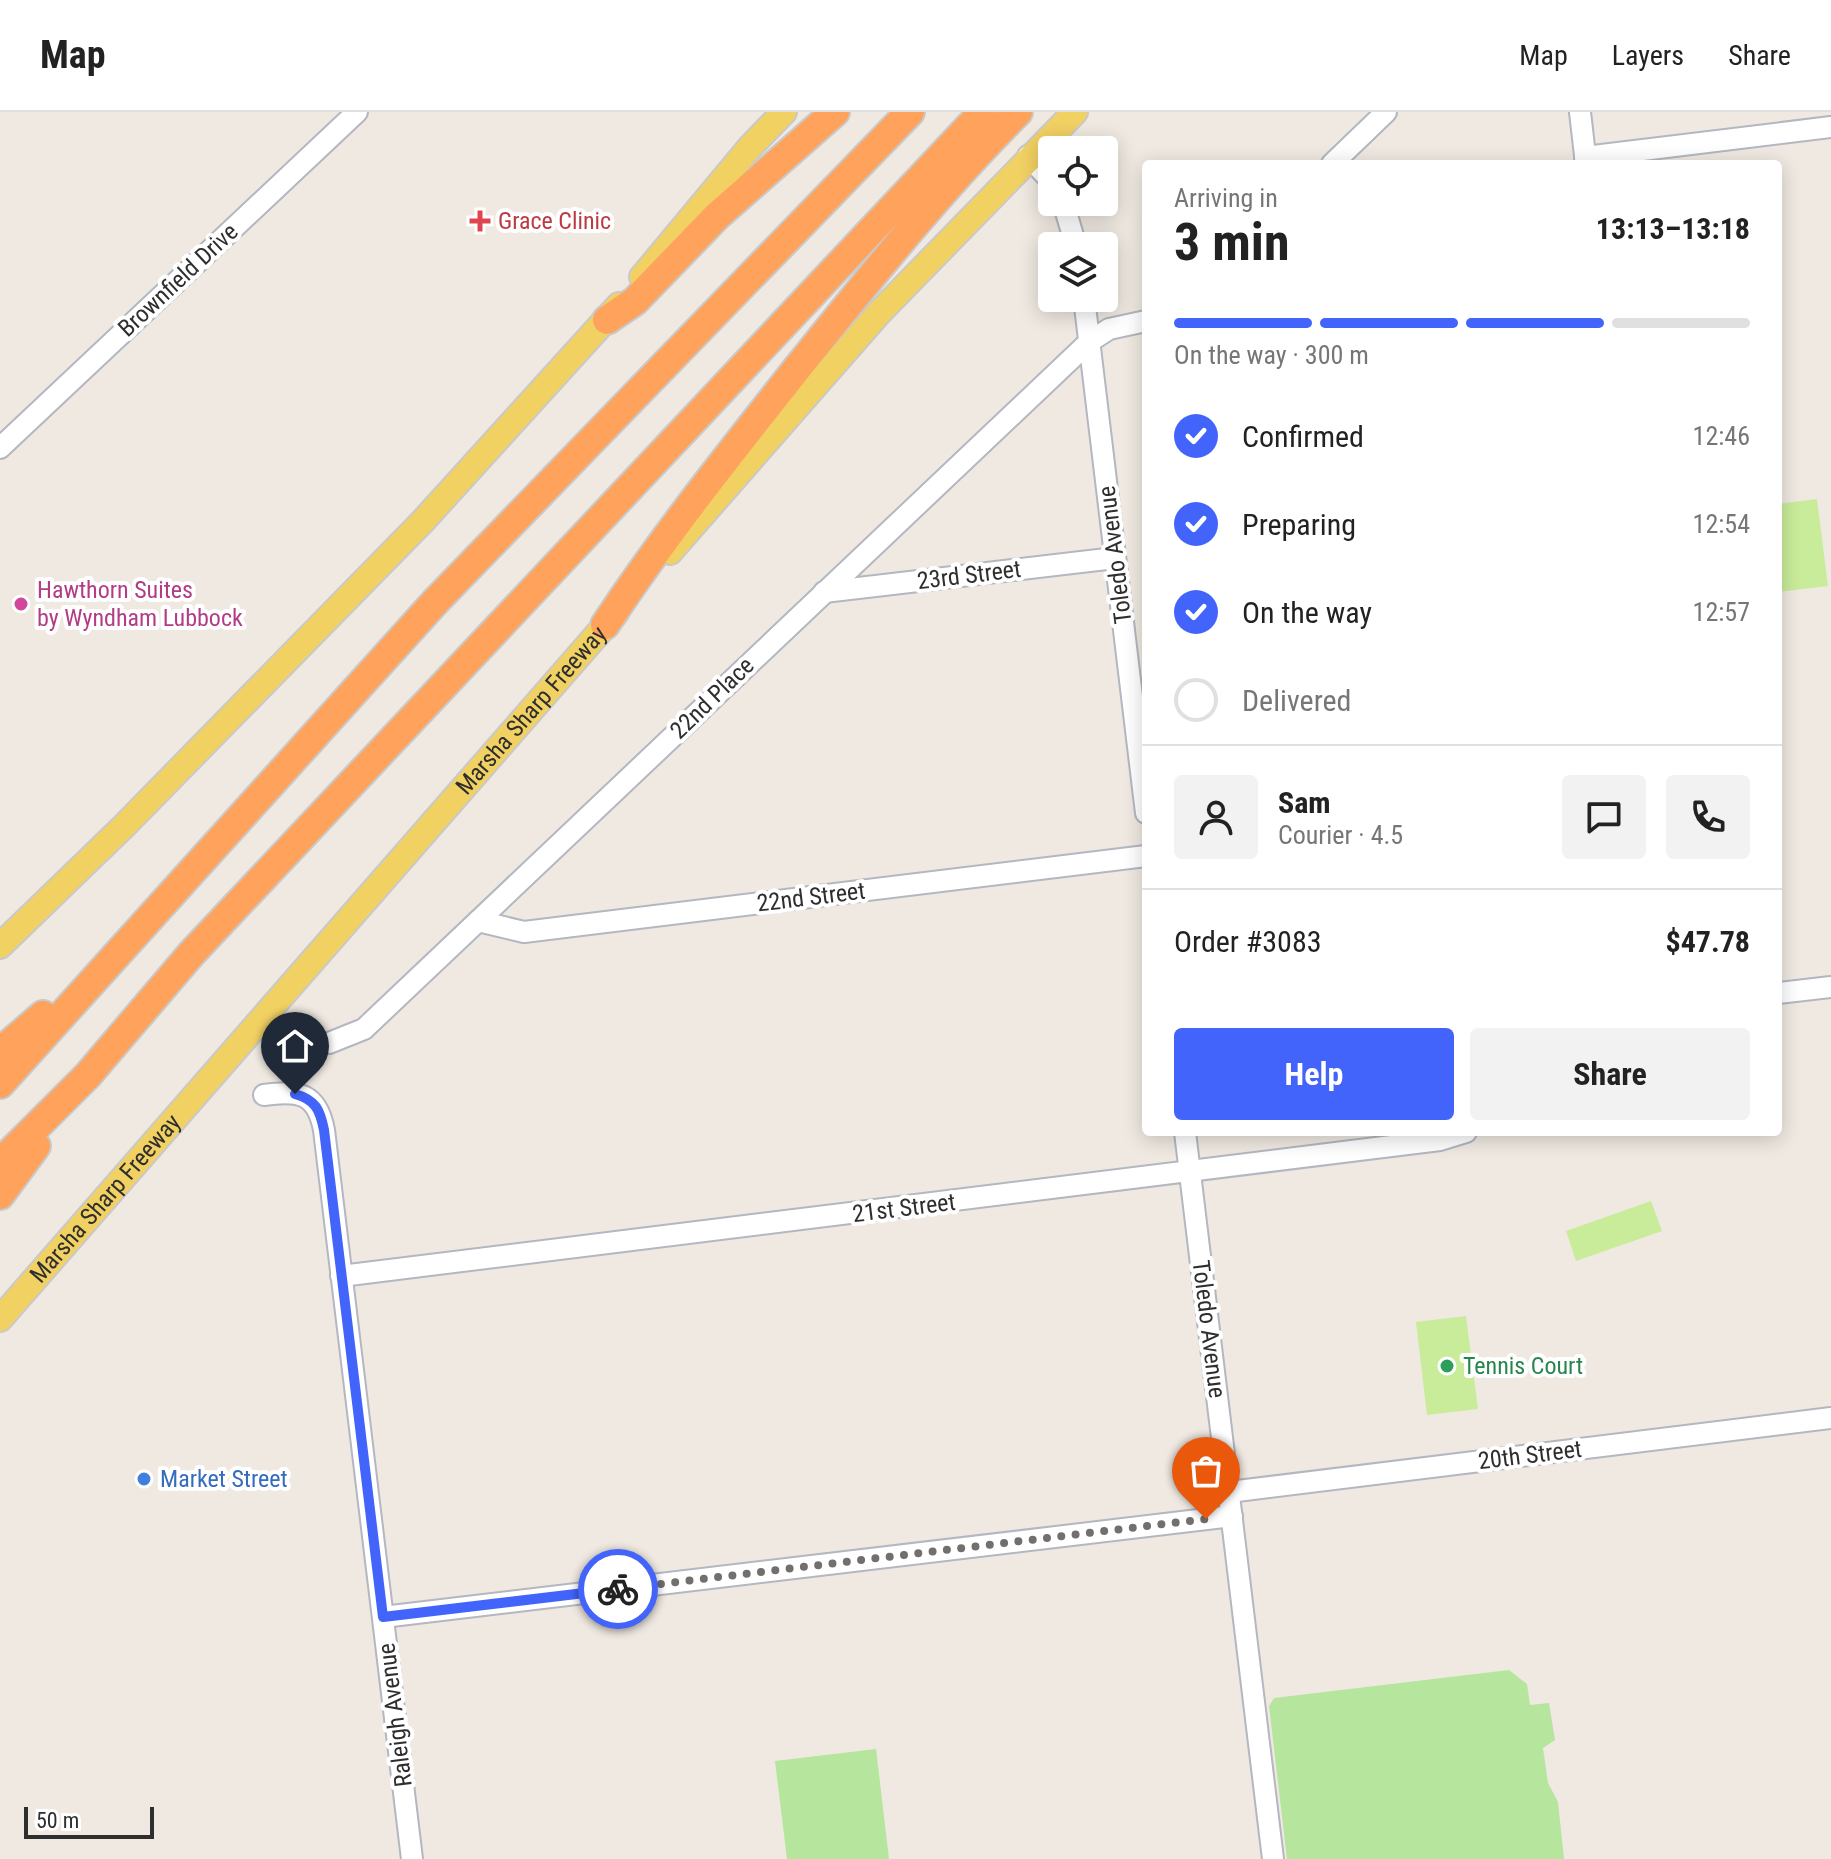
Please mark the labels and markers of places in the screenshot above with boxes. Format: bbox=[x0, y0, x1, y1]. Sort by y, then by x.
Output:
place label: Grace Clinic bbox=[498, 207, 611, 235]
marker: Grace Clinic bbox=[469, 210, 491, 232]
place label: Hawthorn Suites by Wyndham Lubbock bbox=[37, 576, 243, 632]
marker: Hawthorn Suites by Wyndham Lubbock bbox=[12, 595, 30, 613]
pin bbox=[261, 1012, 329, 1094]
place label: Tennis Court bbox=[1463, 1352, 1583, 1380]
marker: Tennis Court bbox=[1438, 1357, 1456, 1375]
pin bbox=[1172, 1437, 1240, 1519]
place label: Market Street bbox=[160, 1465, 288, 1493]
marker: Market Street bbox=[135, 1470, 153, 1488]

